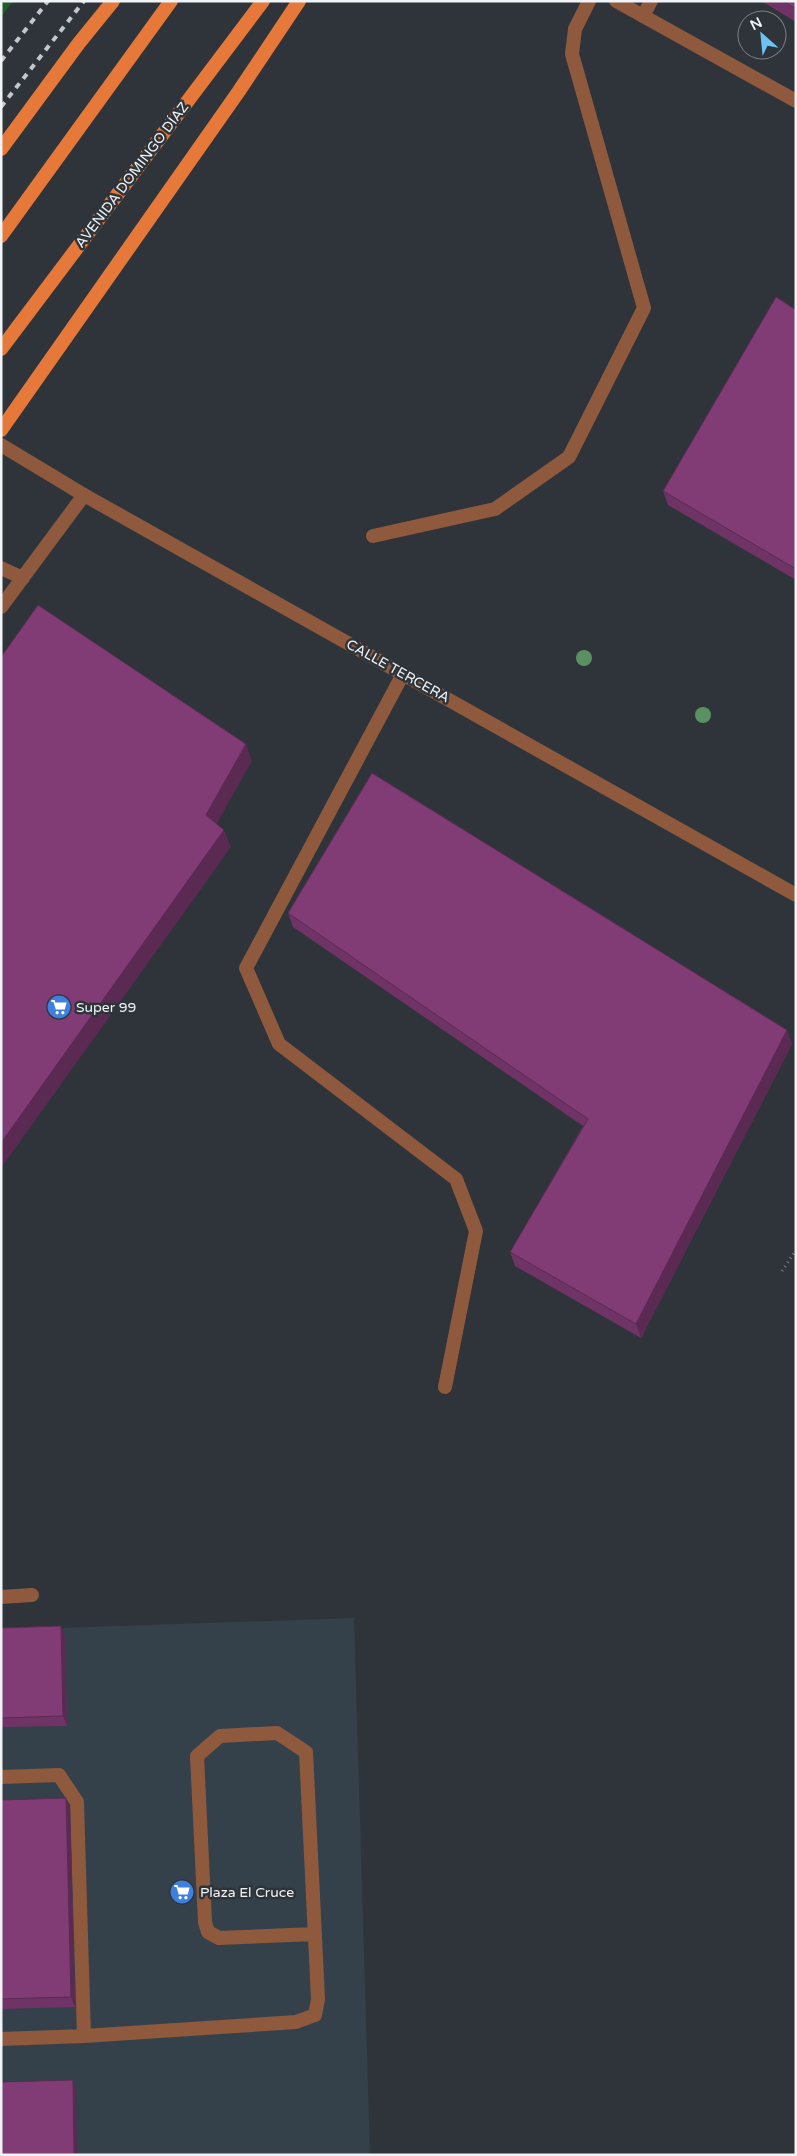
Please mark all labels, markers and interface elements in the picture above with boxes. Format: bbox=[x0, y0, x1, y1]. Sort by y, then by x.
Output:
north arrow bbox=[737, 10, 787, 60]
text: N bbox=[747, 14, 765, 34]
street label: AVENIDA DOMINGO DÍAZ bbox=[72, 99, 192, 251]
street label: CALLE TERCERA bbox=[343, 636, 453, 706]
supermarket icon: Super 99 bbox=[46, 994, 72, 1020]
place label: Super 99 bbox=[76, 999, 136, 1016]
supermarket icon: Plaza El Cruce bbox=[169, 1879, 195, 1905]
place label: Plaza El Cruce bbox=[200, 1884, 294, 1901]

